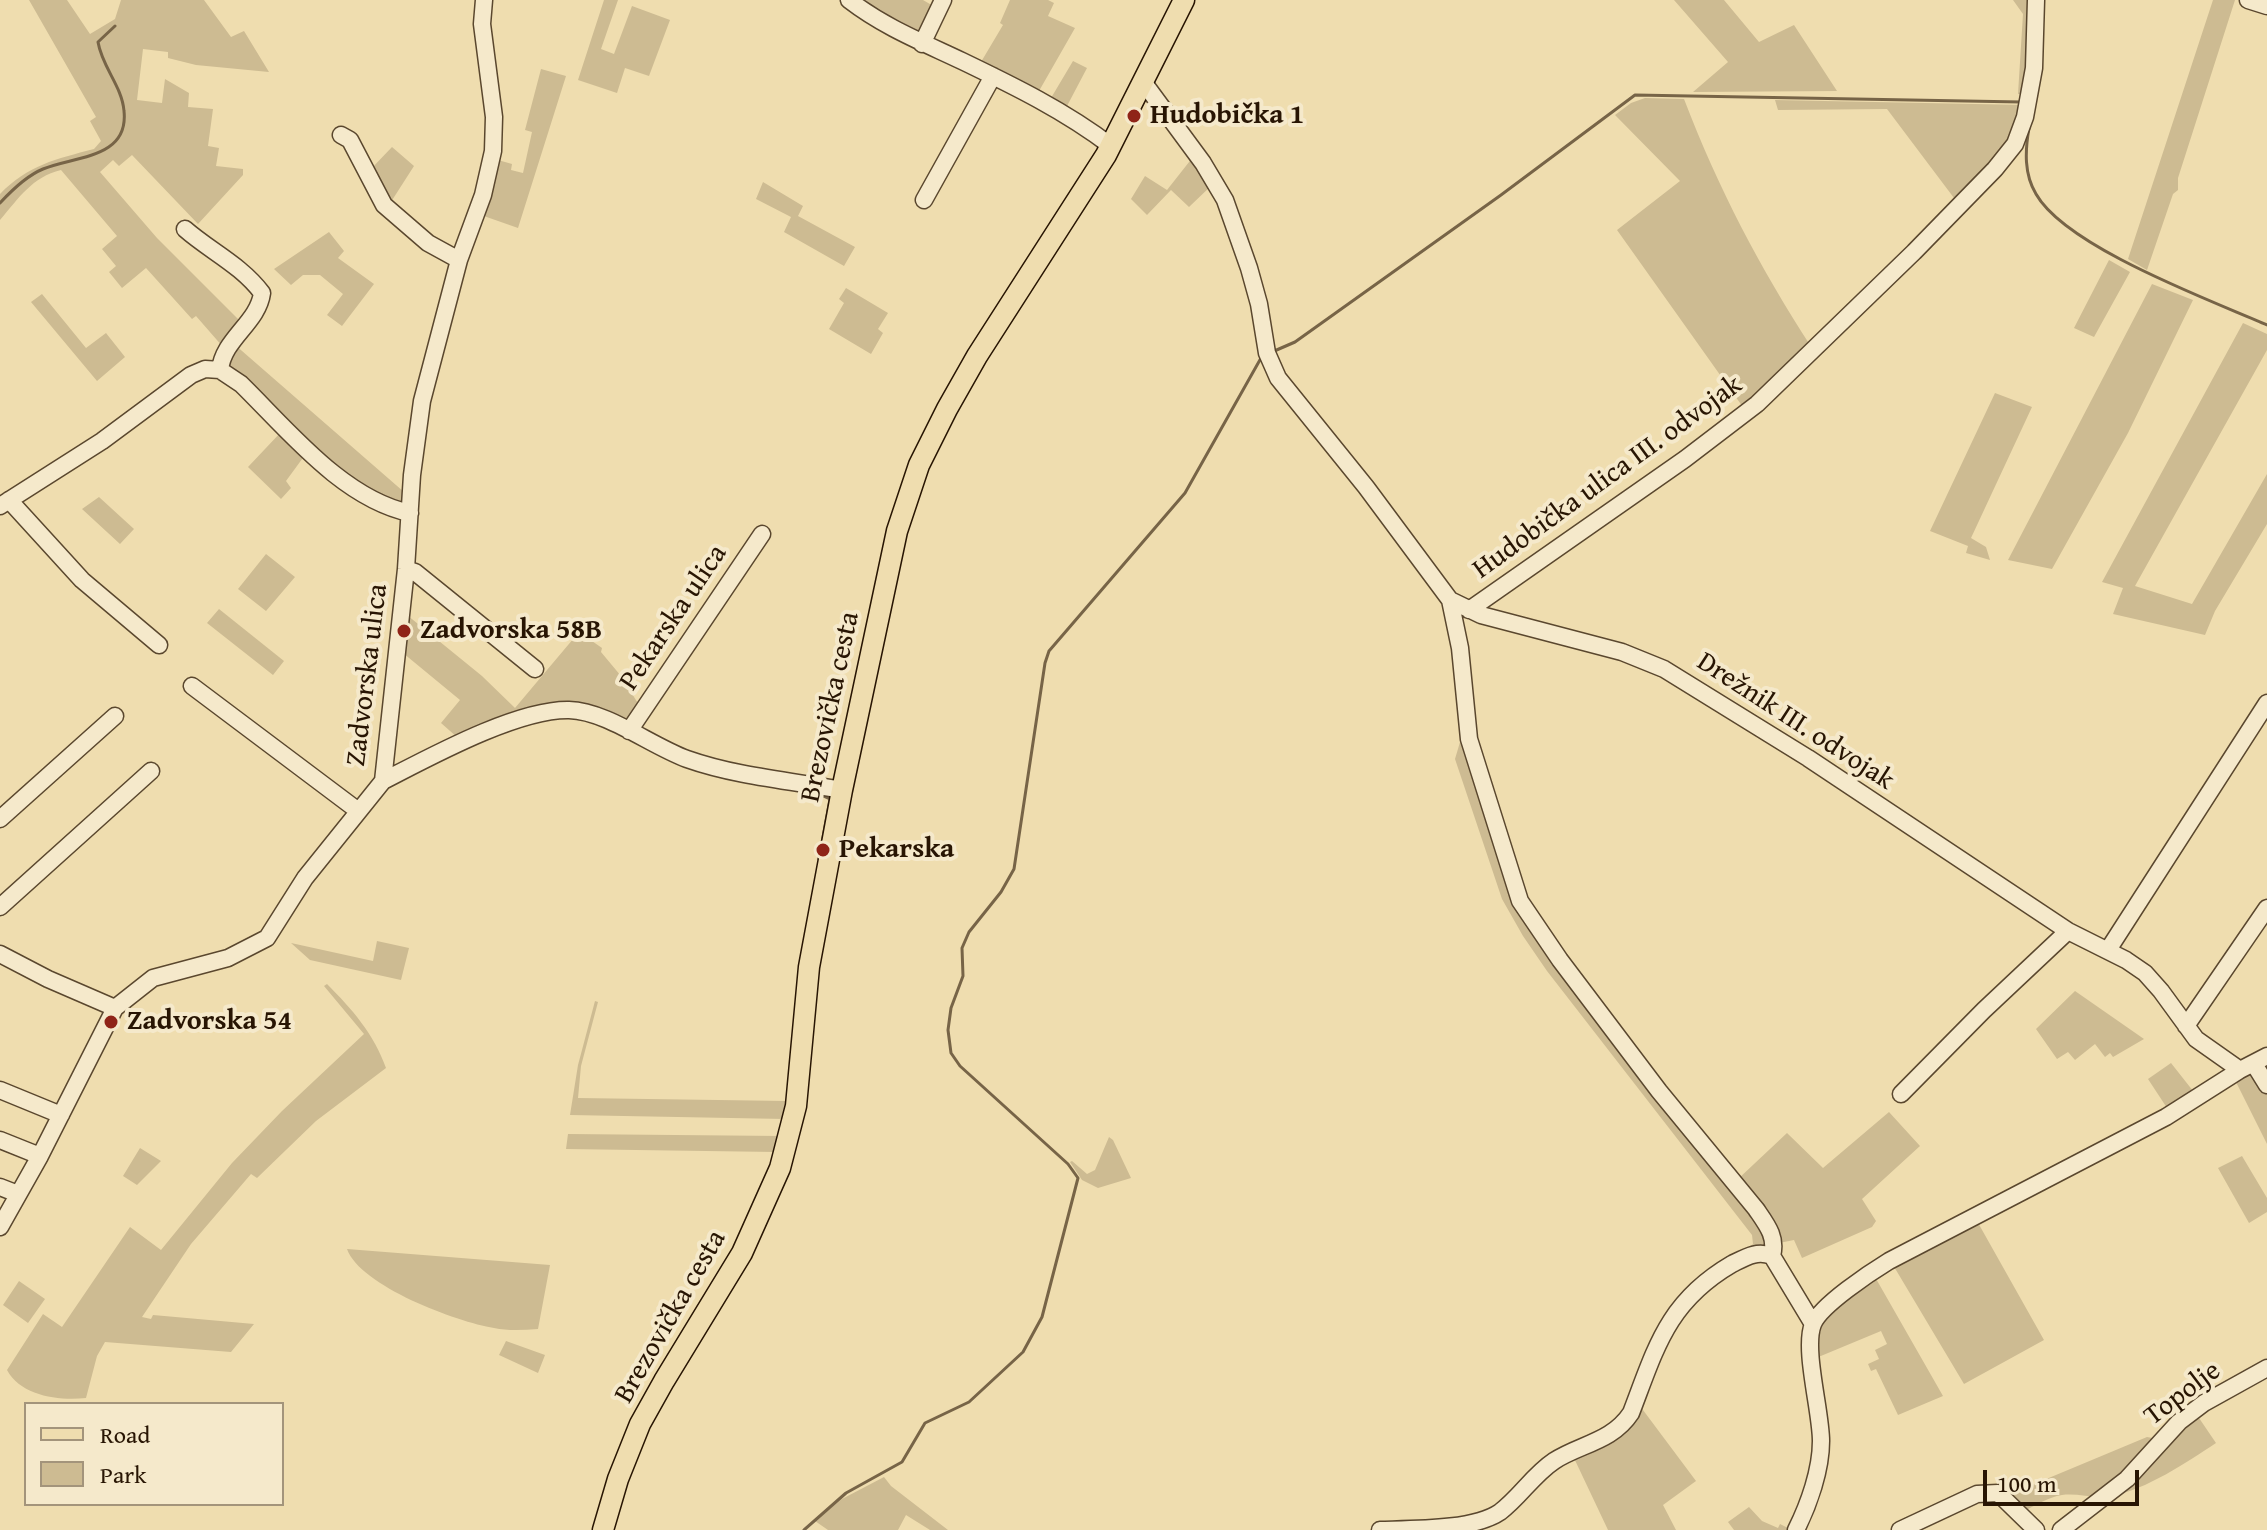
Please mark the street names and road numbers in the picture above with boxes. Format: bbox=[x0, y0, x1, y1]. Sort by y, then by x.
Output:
street label: Hudobička ulica III. odvojak bbox=[1467, 369, 1749, 587]
street label: Pekarska ulica bbox=[613, 539, 735, 697]
street label: Zadvorska ulica bbox=[340, 582, 396, 768]
street label: Brezovička cesta bbox=[794, 609, 868, 805]
street label: Drežnik III. odvojak bbox=[1690, 646, 1900, 798]
street label: Brezovička cesta bbox=[608, 1225, 734, 1409]
street label: Topolje bbox=[2138, 1354, 2228, 1434]

